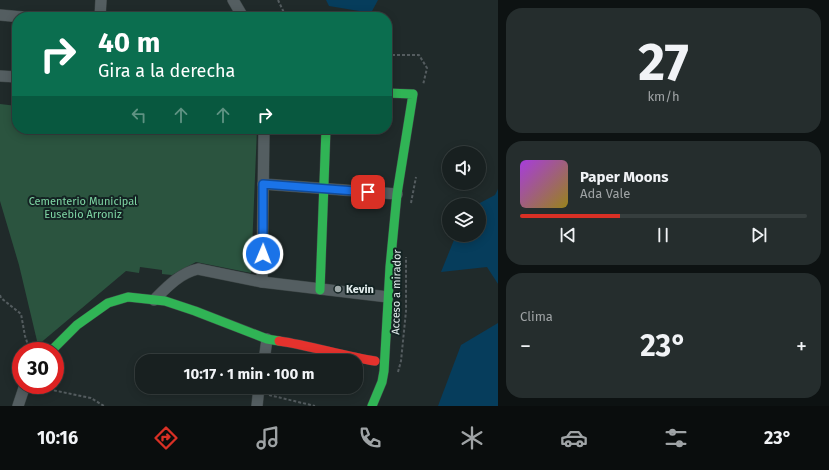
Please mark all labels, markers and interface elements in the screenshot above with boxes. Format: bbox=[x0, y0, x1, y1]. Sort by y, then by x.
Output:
text: 40 m bbox=[98, 26, 161, 59]
icon: right bbox=[32, 28, 84, 80]
text: 27 bbox=[638, 31, 689, 94]
text: Gira a la derecha bbox=[98, 60, 235, 82]
text: km/h bbox=[647, 89, 680, 104]
icon: left bbox=[128, 104, 150, 126]
icon: ahead bbox=[170, 104, 192, 126]
icon: ahead bbox=[212, 104, 234, 126]
icon: right bbox=[254, 104, 276, 126]
map controls bbox=[442, 146, 486, 242]
button: sound bbox=[442, 146, 486, 190]
text: Paper Moons bbox=[580, 168, 668, 186]
pin bbox=[351, 175, 385, 209]
icon: arrive bbox=[357, 181, 379, 203]
text: Ada Vale bbox=[580, 186, 630, 201]
park label: Cementerio Municipal Eusebio Arroniz bbox=[29, 195, 137, 221]
button: layers bbox=[442, 198, 486, 242]
icon: previous bbox=[557, 224, 579, 246]
icon: pause bbox=[652, 224, 674, 246]
icon: next bbox=[748, 224, 770, 246]
position arrow bbox=[242, 233, 284, 275]
street label: Acceso a mirador bbox=[389, 248, 404, 335]
place label: Kevin bbox=[346, 283, 374, 296]
marker: Kevin bbox=[333, 284, 343, 294]
text: Clima bbox=[520, 309, 553, 324]
text: 23° bbox=[640, 328, 687, 364]
text: − bbox=[520, 333, 531, 360]
text: + bbox=[796, 333, 807, 360]
speed limit sign: 30 bbox=[12, 342, 64, 394]
text: 10:17 · 1 min · 100 m bbox=[183, 365, 315, 383]
icon: directions bbox=[152, 424, 180, 452]
icon: music bbox=[254, 424, 282, 452]
icon: phone bbox=[356, 424, 384, 452]
icon: climate bbox=[458, 424, 486, 452]
icon: car bbox=[560, 424, 588, 452]
icon: filters bbox=[662, 424, 690, 452]
text: 10:16 bbox=[37, 427, 78, 449]
text: 23° bbox=[764, 427, 792, 449]

